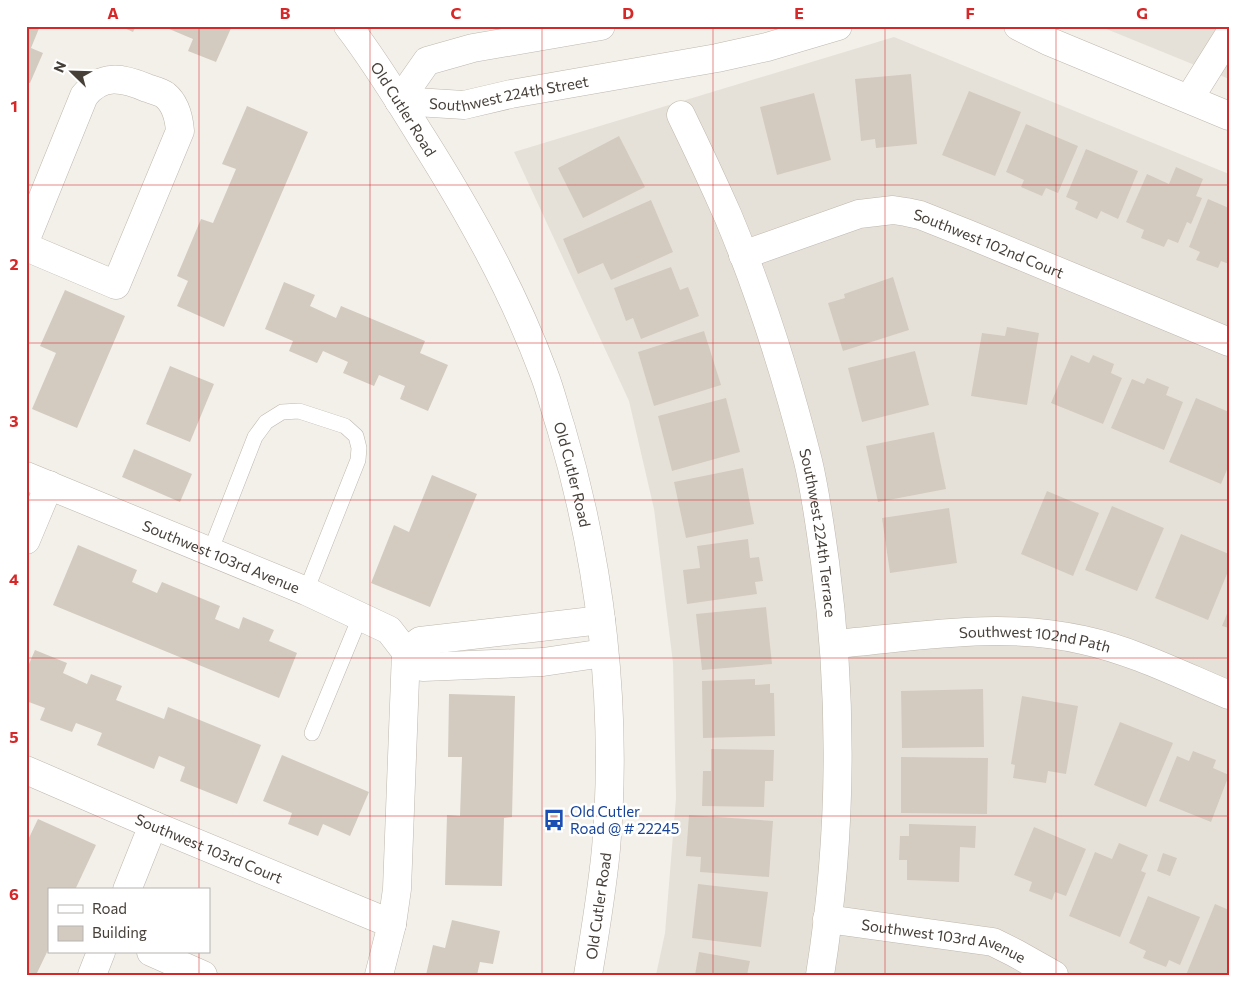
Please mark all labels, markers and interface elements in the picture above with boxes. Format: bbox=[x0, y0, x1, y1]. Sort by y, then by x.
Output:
text: A bbox=[107, 3, 119, 22]
text: B bbox=[280, 3, 291, 22]
text: C bbox=[451, 3, 462, 22]
text: D bbox=[622, 3, 634, 22]
text: E bbox=[794, 3, 804, 22]
text: F bbox=[965, 3, 975, 22]
text: G bbox=[1136, 3, 1148, 22]
north arrow bbox=[48, 48, 98, 98]
street label: Old Cutler Road bbox=[367, 58, 440, 159]
text: N bbox=[50, 59, 69, 75]
street label: Southwest 224th Street bbox=[429, 72, 590, 114]
text: 1 bbox=[10, 96, 18, 115]
street label: Southwest 102nd Court bbox=[912, 205, 1067, 282]
text: 2 bbox=[9, 254, 19, 273]
text: 3 bbox=[9, 411, 19, 430]
street label: Old Cutler Road bbox=[551, 419, 595, 529]
street label: Southwest 224th Terrace bbox=[796, 446, 840, 618]
street label: Southwest 103rd Avenue bbox=[140, 516, 303, 596]
text: 4 bbox=[9, 569, 19, 588]
street label: Southwest 102nd Path bbox=[958, 622, 1113, 656]
text: 5 bbox=[9, 727, 19, 746]
place label: Old Cutler Road @ # 22245 bbox=[570, 802, 679, 837]
bus stop icon: Old Cutler Road @ # 22245 bbox=[541, 807, 567, 833]
street label: Southwest 103rd Court bbox=[133, 809, 285, 887]
street label: Old Cutler Road bbox=[582, 851, 614, 961]
text: 6 bbox=[9, 884, 19, 903]
legend bbox=[48, 888, 210, 954]
text: Road bbox=[92, 899, 127, 917]
street label: Southwest 103rd Avenue bbox=[860, 915, 1029, 966]
text: Building bbox=[92, 923, 147, 941]

